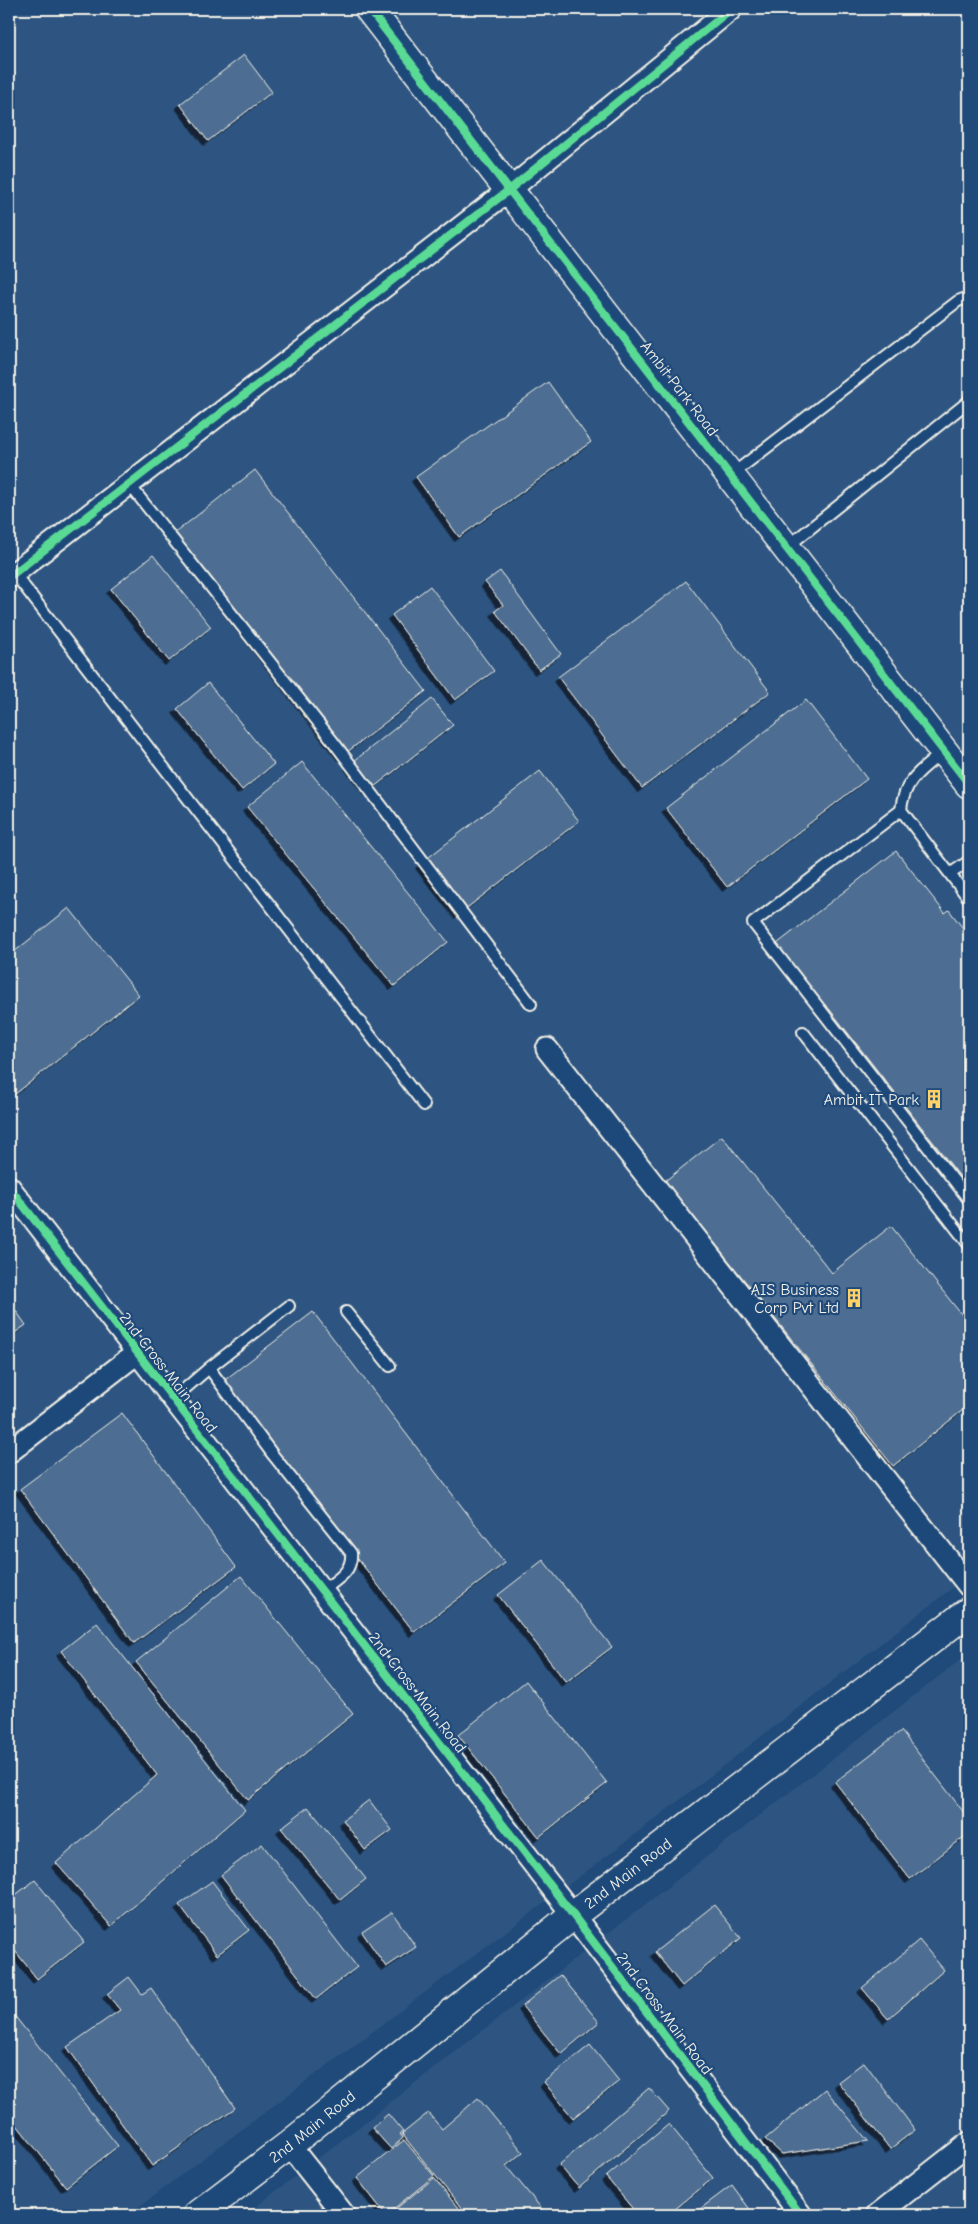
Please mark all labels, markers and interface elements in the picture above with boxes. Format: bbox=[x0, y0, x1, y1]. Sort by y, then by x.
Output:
street label: Ambit Park Road bbox=[637, 338, 722, 440]
building icon: Ambit IT Park bbox=[923, 1088, 945, 1110]
place label: Ambit IT Park bbox=[824, 1091, 919, 1109]
place label: AIS Business Corp Pvt Ltd bbox=[751, 1281, 839, 1317]
building icon: AIS Business Corp Pvt Ltd bbox=[843, 1287, 865, 1309]
street label: 2nd Cross Main Road bbox=[116, 1309, 221, 1436]
street label: 2nd Cross Main Road bbox=[365, 1629, 470, 1756]
street label: 2nd Main Road bbox=[581, 1835, 676, 1913]
street label: 2nd Cross Main Road bbox=[612, 1949, 716, 2078]
street label: 2nd Main Road bbox=[266, 2087, 359, 2167]

